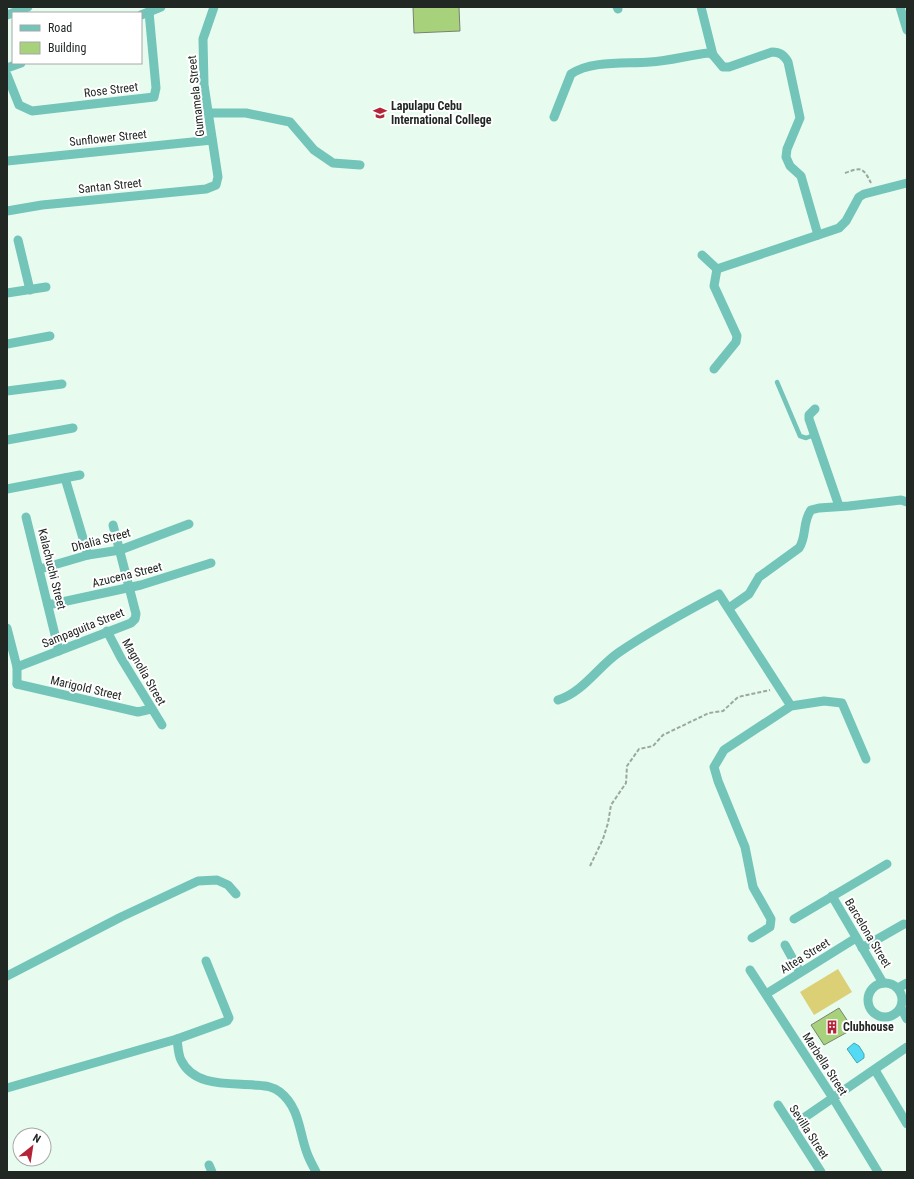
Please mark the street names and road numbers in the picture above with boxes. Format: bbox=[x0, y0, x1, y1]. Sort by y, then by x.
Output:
street label: Gumamela Street bbox=[185, 54, 207, 137]
street label: Rose Street bbox=[83, 80, 139, 100]
street label: Sunflower Street bbox=[69, 127, 148, 149]
street label: Santan Street bbox=[78, 176, 143, 196]
street label: Dhalia Street bbox=[70, 525, 132, 555]
street label: Kalachuchi Street bbox=[35, 527, 69, 611]
street label: Azucena Street bbox=[91, 559, 164, 590]
street label: Sampaguita Street bbox=[40, 605, 127, 651]
street label: Magnolia Street bbox=[119, 636, 169, 708]
street label: Marigold Street bbox=[49, 673, 123, 703]
street label: Barcelona Street bbox=[842, 896, 894, 971]
street label: Altea Street bbox=[778, 935, 833, 977]
street label: Marbella Street bbox=[799, 1030, 851, 1098]
street label: Sevilla Street bbox=[786, 1102, 832, 1162]

